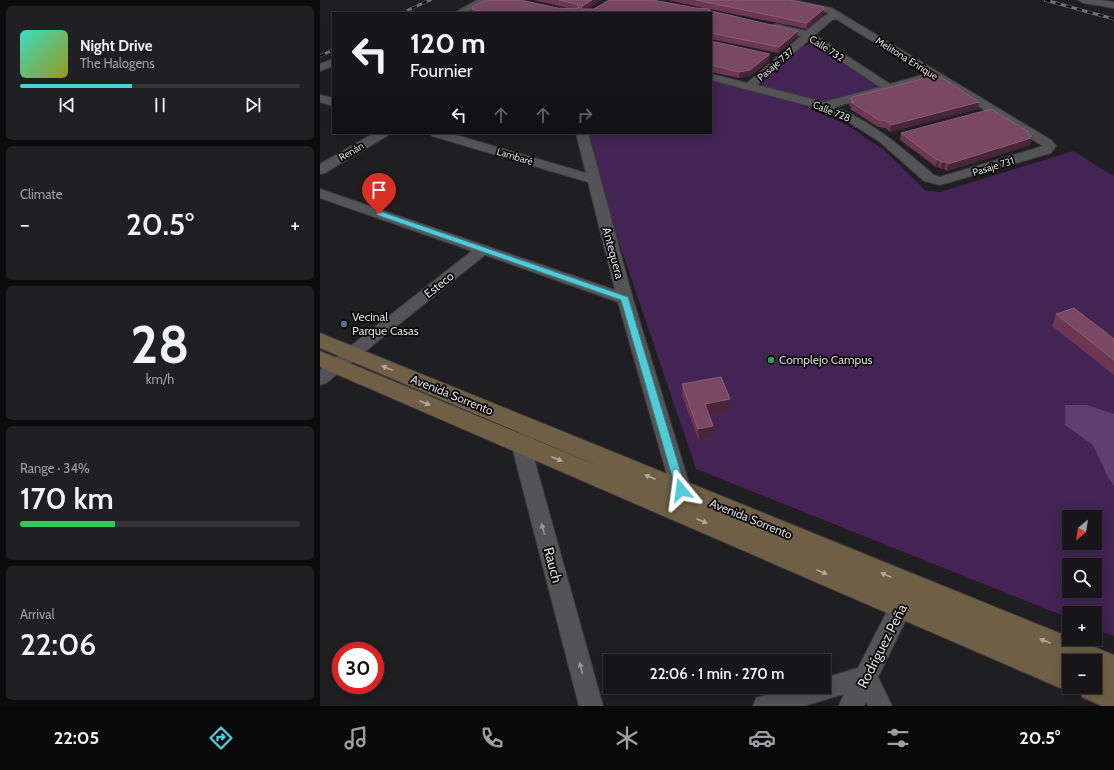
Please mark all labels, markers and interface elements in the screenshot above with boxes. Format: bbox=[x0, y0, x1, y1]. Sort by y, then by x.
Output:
text: 120 m bbox=[410, 26, 486, 60]
icon: left bbox=[344, 28, 396, 80]
street label: Calle 732 bbox=[807, 32, 846, 64]
street label: Melitona Enrique bbox=[873, 34, 940, 83]
text: Night Drive bbox=[80, 37, 153, 55]
street label: Pasaje 737 bbox=[754, 45, 796, 84]
text: The Halogens bbox=[80, 55, 155, 71]
text: Fournier bbox=[410, 60, 472, 82]
icon: previous bbox=[56, 94, 78, 116]
icon: pause bbox=[149, 94, 171, 116]
icon: next bbox=[242, 94, 264, 116]
street label: Calle 728 bbox=[811, 98, 852, 125]
icon: left bbox=[448, 104, 470, 126]
icon: ahead bbox=[490, 104, 512, 126]
icon: ahead bbox=[532, 104, 554, 126]
icon: right bbox=[574, 104, 596, 126]
street label: Renán bbox=[336, 139, 367, 164]
street label: Lambaré bbox=[495, 145, 534, 168]
street label: Pasaje 731 bbox=[971, 154, 1015, 179]
pin bbox=[362, 173, 396, 214]
icon: arrive bbox=[368, 179, 390, 201]
text: Climate bbox=[20, 186, 62, 202]
text: 20.5° bbox=[126, 206, 194, 243]
text: − bbox=[20, 211, 30, 238]
text: + bbox=[290, 211, 300, 238]
street label: Antequera bbox=[599, 225, 628, 281]
street label: Esteco bbox=[421, 268, 457, 301]
place label: Vecinal Parque Casas bbox=[352, 309, 419, 338]
text: 28 bbox=[131, 313, 189, 376]
marker: Vecinal Parque Casas bbox=[339, 319, 349, 329]
place label: Complejo Campus bbox=[779, 352, 872, 367]
marker: Complejo Campus bbox=[766, 355, 776, 365]
one-way arrow bbox=[382, 365, 393, 371]
text: km/h bbox=[146, 371, 174, 387]
street label: Avenida Sorrento bbox=[409, 371, 496, 418]
one-way arrow bbox=[419, 400, 431, 406]
one-way arrow bbox=[552, 456, 563, 462]
text: Range · 34% bbox=[20, 460, 90, 476]
position arrow bbox=[660, 469, 702, 511]
one-way arrow bbox=[643, 473, 655, 479]
text: 170 km bbox=[20, 480, 114, 517]
street label: Avenida Sorrento bbox=[708, 495, 795, 542]
north arrow bbox=[1062, 510, 1102, 550]
map controls bbox=[1062, 510, 1102, 694]
one-way arrow bbox=[697, 518, 708, 524]
one-way arrow bbox=[540, 523, 546, 535]
street label: Rauch bbox=[540, 545, 566, 585]
button: search bbox=[1062, 558, 1102, 598]
one-way arrow bbox=[817, 569, 828, 575]
one-way arrow bbox=[880, 571, 892, 577]
street label: Rodríguez Peña bbox=[853, 601, 911, 691]
text: Arrival bbox=[20, 606, 55, 622]
button: + bbox=[1062, 606, 1102, 646]
text: 22:06 bbox=[20, 626, 96, 663]
one-way arrow bbox=[1039, 637, 1051, 643]
speed limit sign: 30 bbox=[332, 642, 384, 694]
button: − bbox=[1062, 654, 1102, 694]
one-way arrow bbox=[577, 662, 583, 675]
text: 22:06 · 1 min · 270 m bbox=[650, 665, 784, 683]
icon: directions bbox=[207, 724, 235, 752]
icon: music bbox=[342, 724, 370, 752]
icon: phone bbox=[478, 724, 506, 752]
icon: climate bbox=[613, 724, 641, 752]
icon: car bbox=[748, 724, 776, 752]
icon: filters bbox=[884, 724, 912, 752]
text: 22:05 bbox=[54, 727, 99, 749]
text: 20.5° bbox=[1019, 727, 1060, 749]

